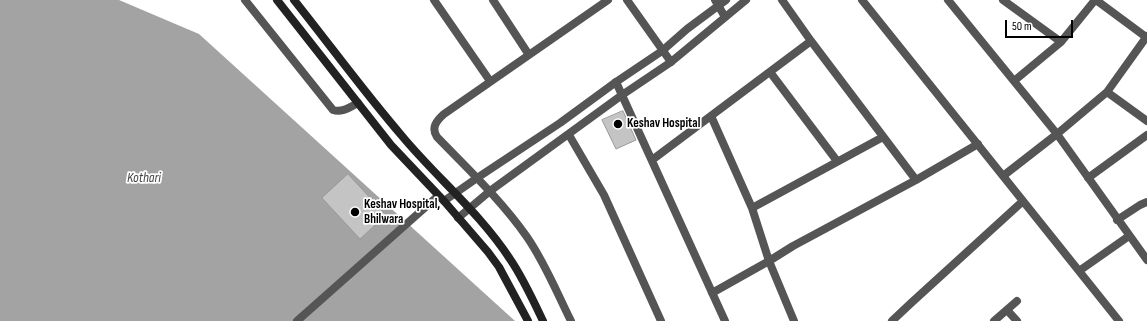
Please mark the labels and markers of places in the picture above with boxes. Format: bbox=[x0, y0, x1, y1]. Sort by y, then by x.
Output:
place label: Keshav Hospital bbox=[627, 116, 700, 132]
marker: Keshav Hospital bbox=[612, 118, 624, 130]
place label: Keshav Hospital, Bhilwara bbox=[364, 197, 440, 228]
marker: Keshav Hospital, Bhilwara bbox=[349, 206, 361, 218]

